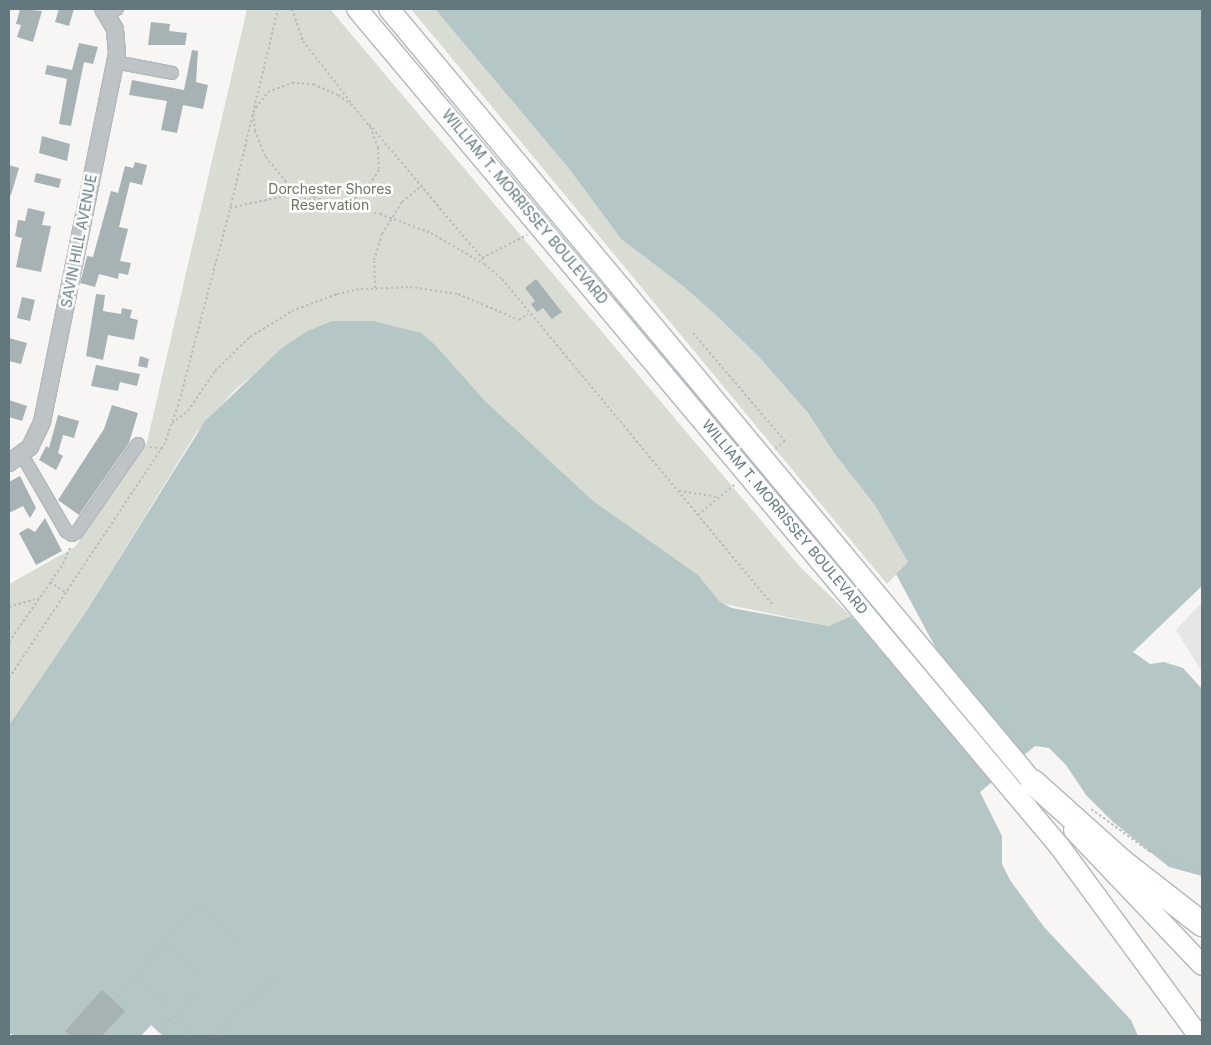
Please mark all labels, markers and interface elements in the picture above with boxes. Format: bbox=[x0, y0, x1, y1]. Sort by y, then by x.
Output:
street label: WILLIAM T. MORRISSEY BOULEVARD bbox=[439, 106, 611, 308]
street label: SAVIN HILL AVENUE bbox=[58, 173, 100, 309]
park label: Dorchester Shores Reservation bbox=[268, 181, 392, 213]
street label: WILLIAM T. MORRISSEY BOULEVARD bbox=[699, 416, 871, 618]

